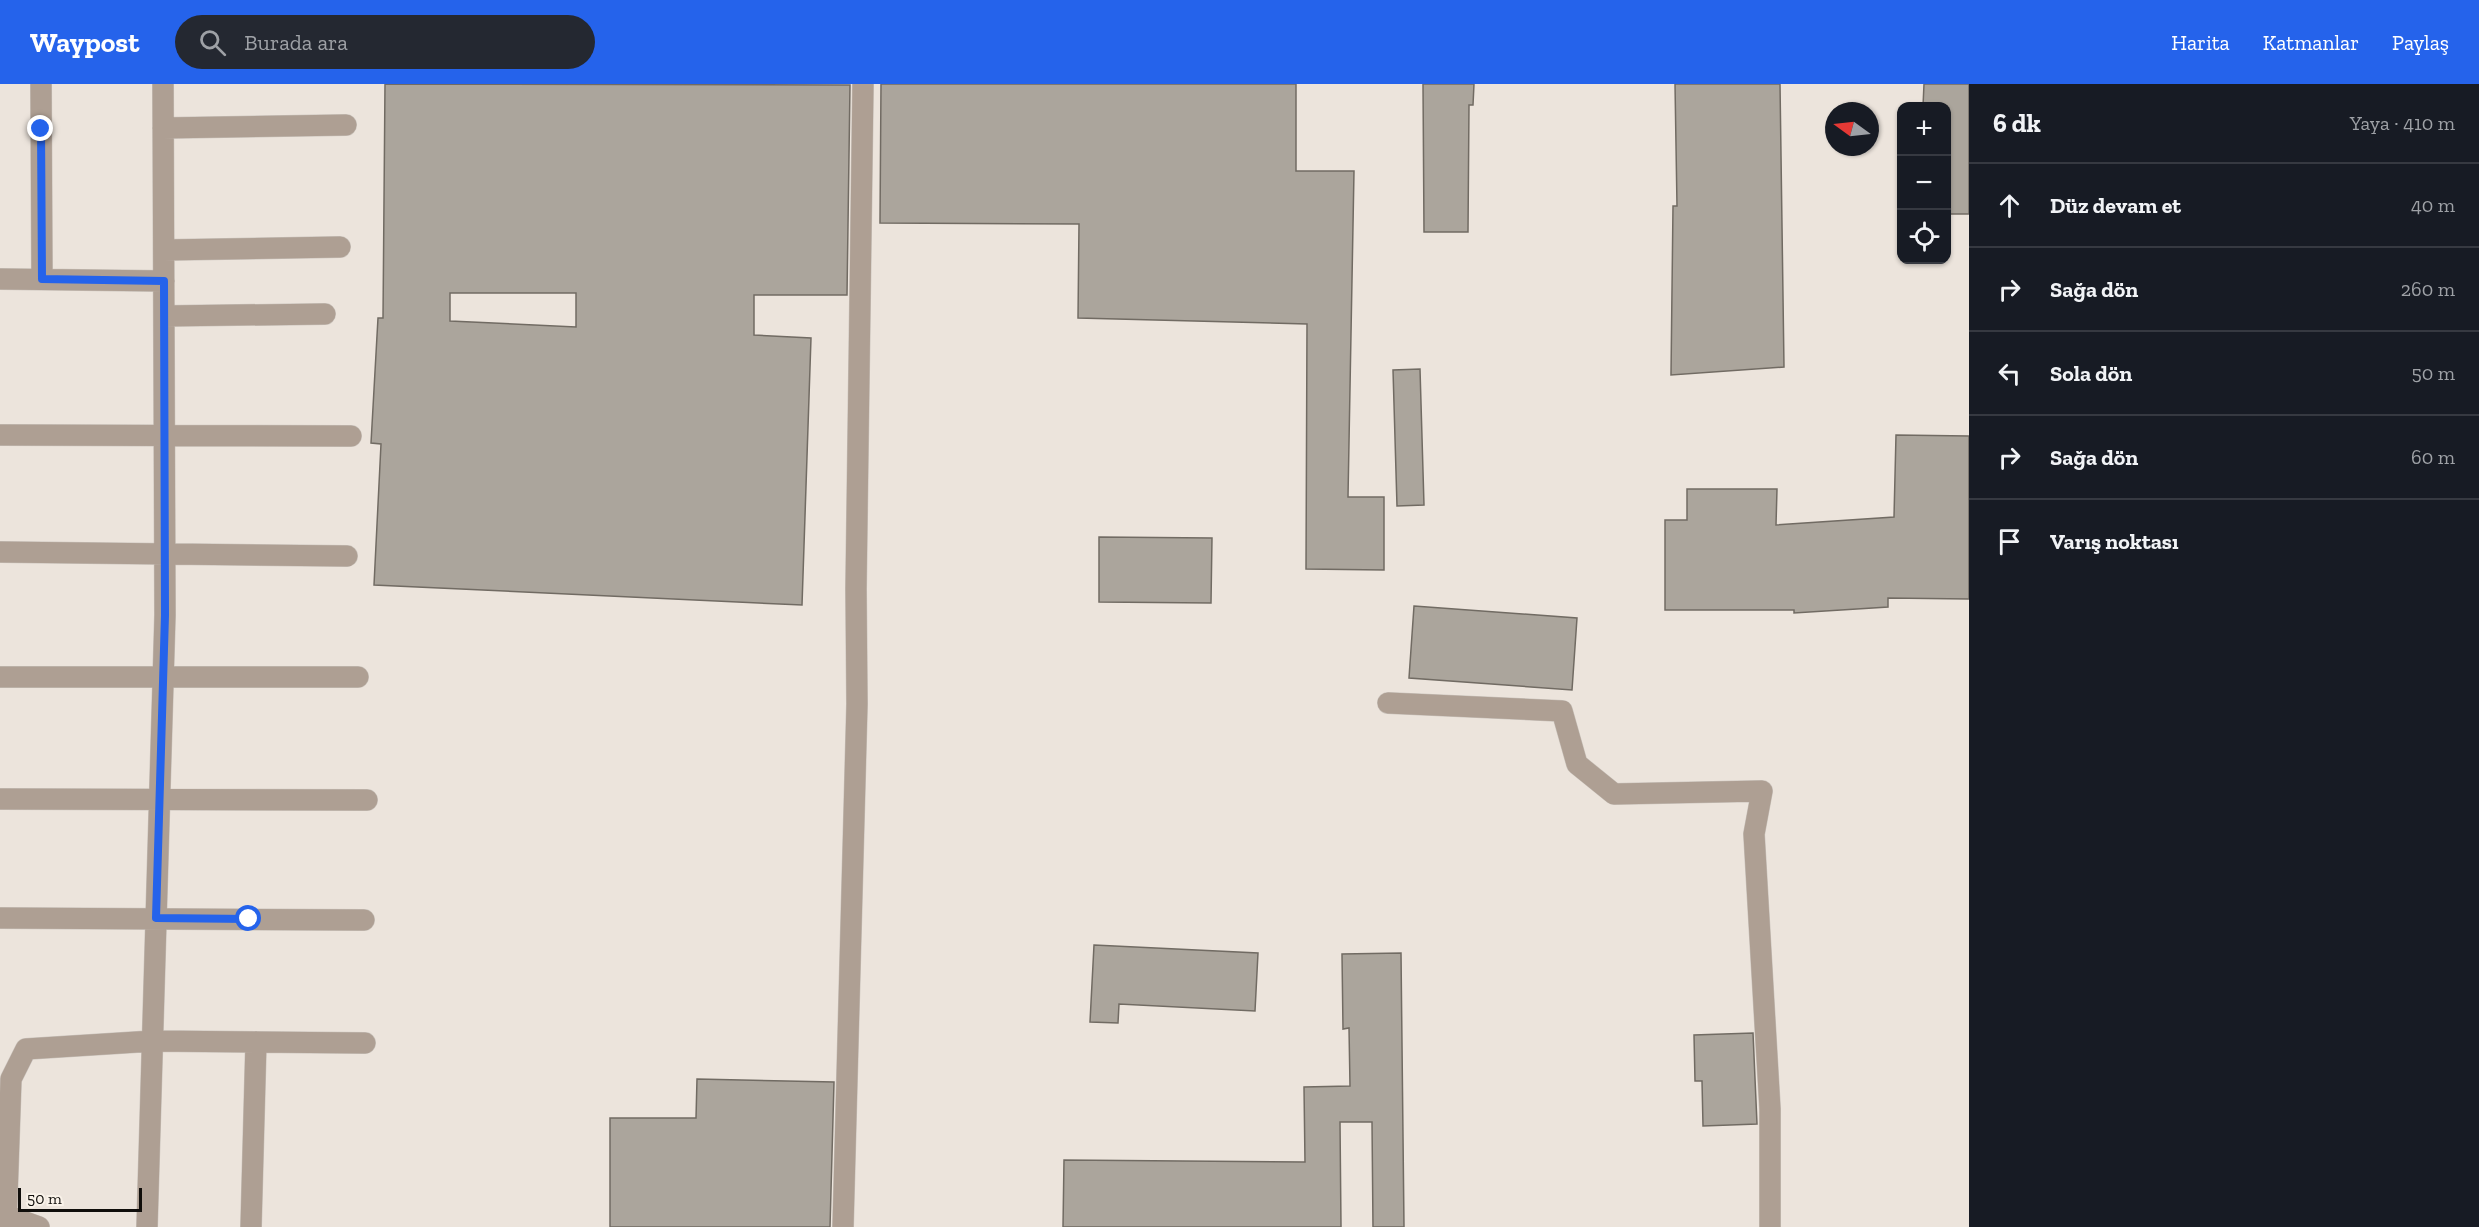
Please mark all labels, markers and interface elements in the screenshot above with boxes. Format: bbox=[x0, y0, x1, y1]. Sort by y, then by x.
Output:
search box bbox=[175, 15, 595, 69]
text: Waypost bbox=[30, 26, 139, 59]
icon: search bbox=[196, 26, 229, 59]
text: Burada ara bbox=[244, 29, 348, 56]
text: Harita bbox=[2171, 30, 2230, 55]
text: Katmanlar bbox=[2263, 30, 2359, 55]
text: Paylaş bbox=[2392, 30, 2449, 55]
north arrow bbox=[1825, 102, 1879, 156]
map controls bbox=[1897, 102, 1951, 264]
button: + bbox=[1897, 102, 1951, 156]
text: 6 dk bbox=[1993, 107, 2041, 139]
text: Yaya · 410 m bbox=[2350, 111, 2455, 135]
route end bbox=[27, 115, 53, 141]
button: − bbox=[1897, 156, 1951, 210]
icon: ahead bbox=[1993, 189, 2026, 222]
text: Düz devam et bbox=[2050, 192, 2181, 219]
text: 40 m bbox=[2411, 193, 2455, 217]
button: locate bbox=[1897, 210, 1951, 264]
icon: right bbox=[1993, 273, 2026, 306]
text: Sağa dön bbox=[2050, 276, 2138, 303]
text: 260 m bbox=[2401, 277, 2455, 301]
icon: left bbox=[1993, 357, 2026, 390]
text: Sola dön bbox=[2050, 360, 2132, 387]
text: 50 m bbox=[2411, 361, 2455, 385]
icon: right bbox=[1993, 441, 2026, 474]
text: Sağa dön bbox=[2050, 444, 2138, 471]
text: 60 m bbox=[2411, 445, 2455, 469]
icon: arrive bbox=[1993, 525, 2026, 558]
text: Varış noktası bbox=[2050, 528, 2179, 555]
route start bbox=[235, 905, 261, 931]
scale bar bbox=[18, 1185, 142, 1212]
text: 50 m bbox=[27, 1189, 62, 1208]

